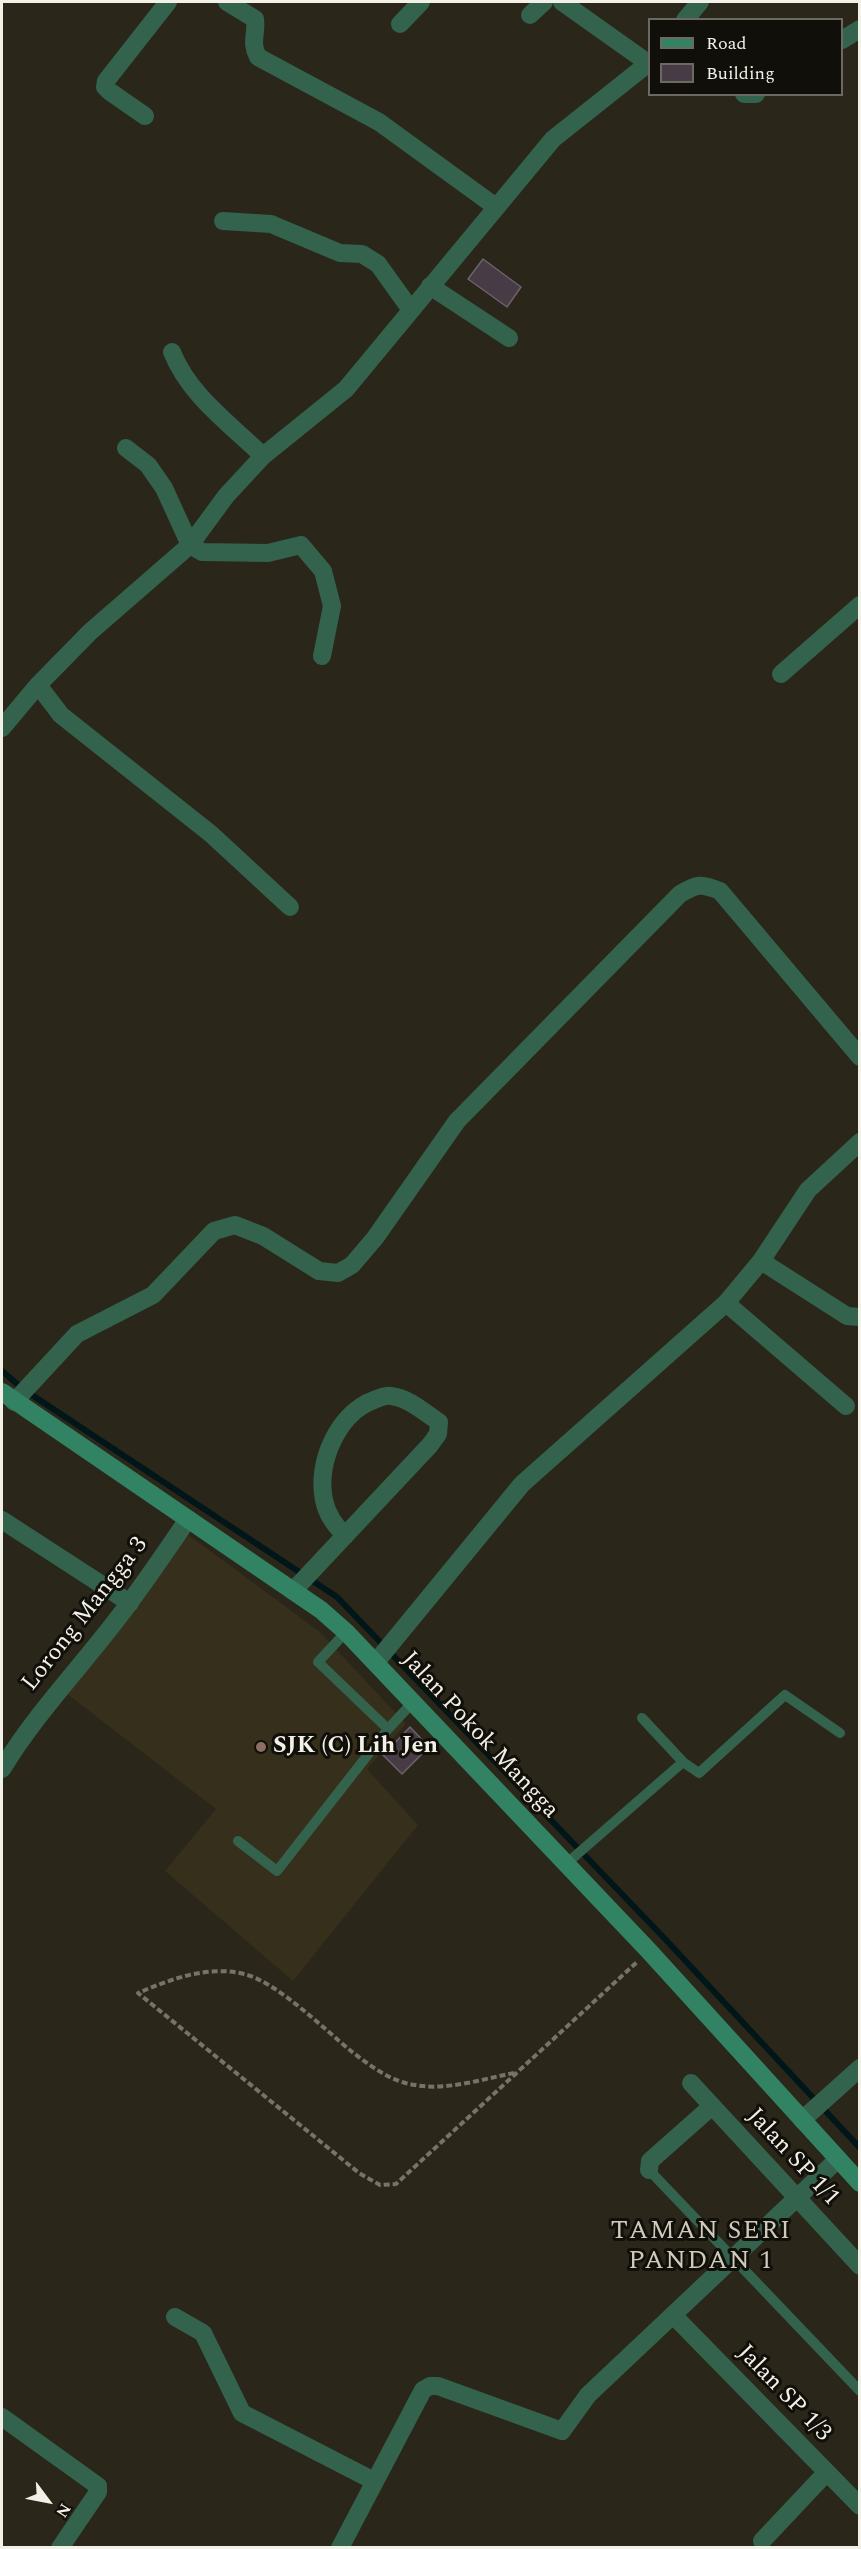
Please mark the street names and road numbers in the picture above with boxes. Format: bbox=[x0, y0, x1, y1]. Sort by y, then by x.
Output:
street label: Lorong Mangga 3 bbox=[17, 1532, 155, 1698]
street label: Jalan Pokok Mangga bbox=[394, 1646, 564, 1826]
street label: Jalan SP 1/1 bbox=[740, 2103, 844, 2213]
street label: Jalan SP 1/3 bbox=[730, 2340, 836, 2448]

